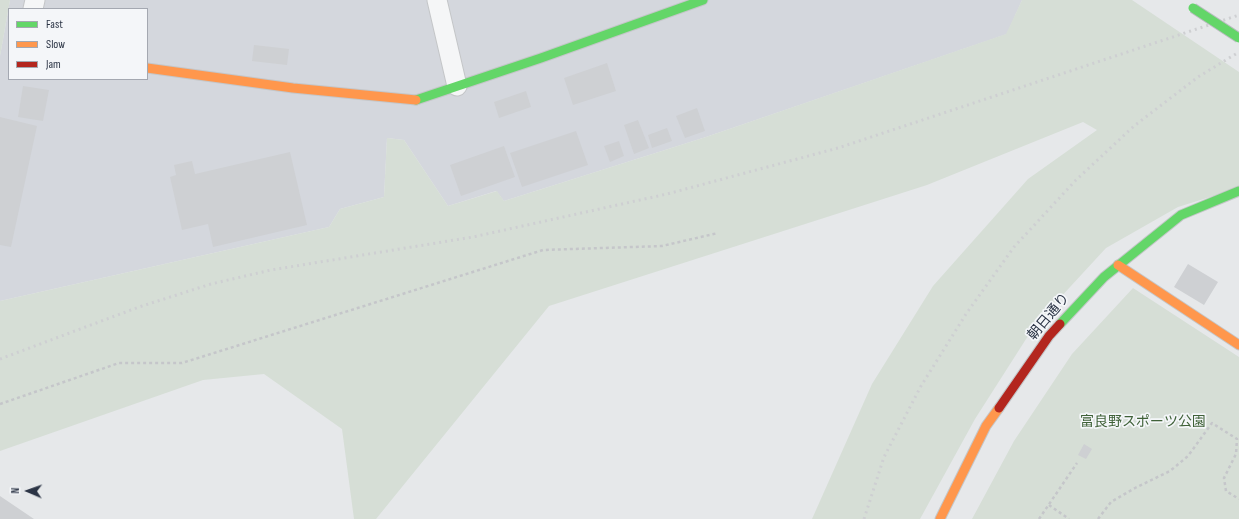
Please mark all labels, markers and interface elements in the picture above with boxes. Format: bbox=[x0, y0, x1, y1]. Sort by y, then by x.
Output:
legend bbox=[8, 8, 148, 80]
text: Fast bbox=[46, 17, 63, 32]
text: Slow bbox=[46, 37, 65, 52]
text: Jam bbox=[46, 57, 61, 72]
street label: 朝日通り bbox=[1025, 290, 1073, 344]
park label: 富良野スポーツ公園 bbox=[1080, 414, 1206, 430]
north arrow bbox=[8, 471, 48, 511]
text: N bbox=[9, 487, 22, 494]

